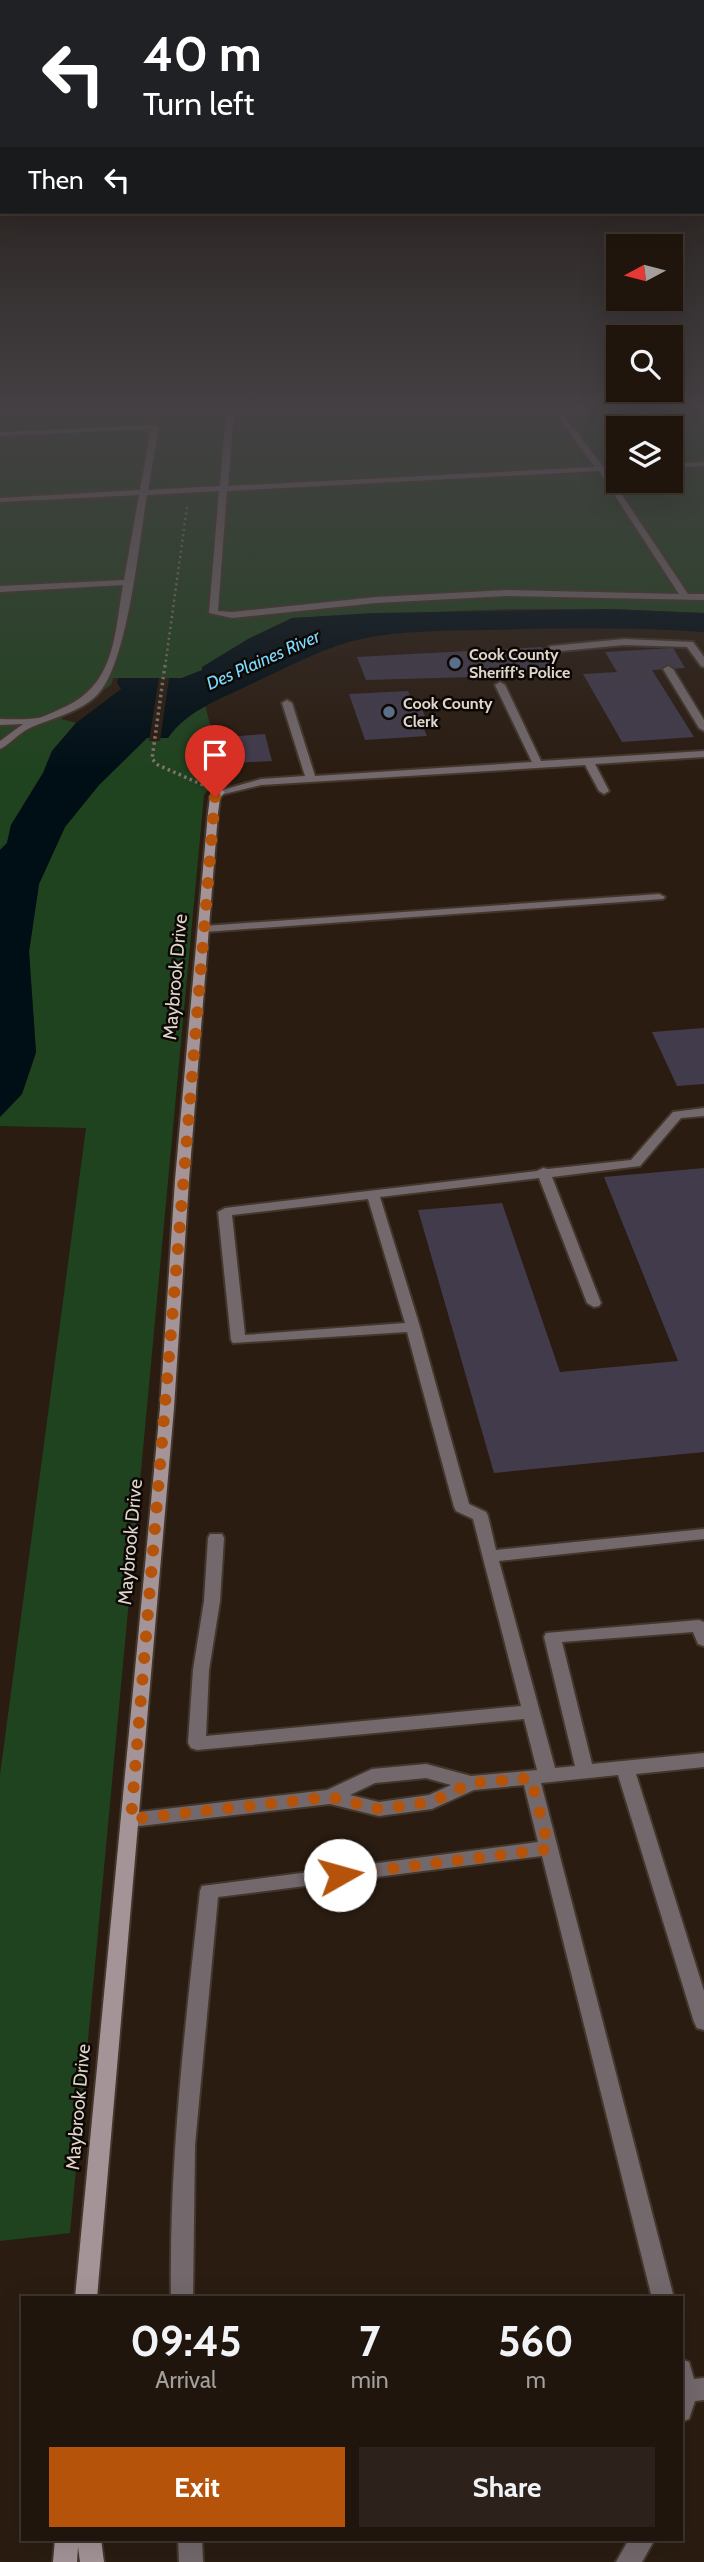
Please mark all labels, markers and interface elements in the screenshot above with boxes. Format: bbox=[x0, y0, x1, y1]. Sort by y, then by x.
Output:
text: 40 m bbox=[143, 24, 262, 83]
icon: left bbox=[28, 28, 119, 119]
text: Turn left bbox=[143, 84, 254, 123]
icon: left bbox=[98, 161, 136, 199]
text: Then bbox=[28, 164, 84, 196]
north arrow bbox=[606, 234, 682, 312]
map controls bbox=[606, 234, 683, 493]
button: search bbox=[606, 325, 683, 402]
button: layers bbox=[606, 416, 683, 493]
water label: Des Plaines River bbox=[203, 625, 325, 695]
place label: Cook County Sheriff's Police bbox=[469, 645, 570, 682]
marker: Cook County Sheriff's Police bbox=[447, 655, 463, 671]
place label: Cook County Clerk bbox=[403, 694, 493, 731]
marker: Cook County Clerk bbox=[381, 704, 397, 720]
pin bbox=[185, 725, 245, 797]
icon: arrive bbox=[196, 736, 234, 774]
street label: Maybrook Drive bbox=[158, 913, 192, 1041]
street label: Maybrook Drive bbox=[113, 1478, 147, 1606]
position arrow bbox=[303, 1838, 377, 1912]
street label: Maybrook Drive bbox=[61, 2043, 95, 2171]
text: 09:45 bbox=[130, 2315, 241, 2367]
text: 7 bbox=[359, 2315, 380, 2367]
text: 560 bbox=[498, 2315, 574, 2367]
text: Arrival bbox=[155, 2366, 216, 2394]
text: min bbox=[351, 2366, 389, 2394]
text: m bbox=[526, 2366, 546, 2394]
button: Exit bbox=[49, 2447, 345, 2527]
button: Share bbox=[359, 2447, 655, 2527]

